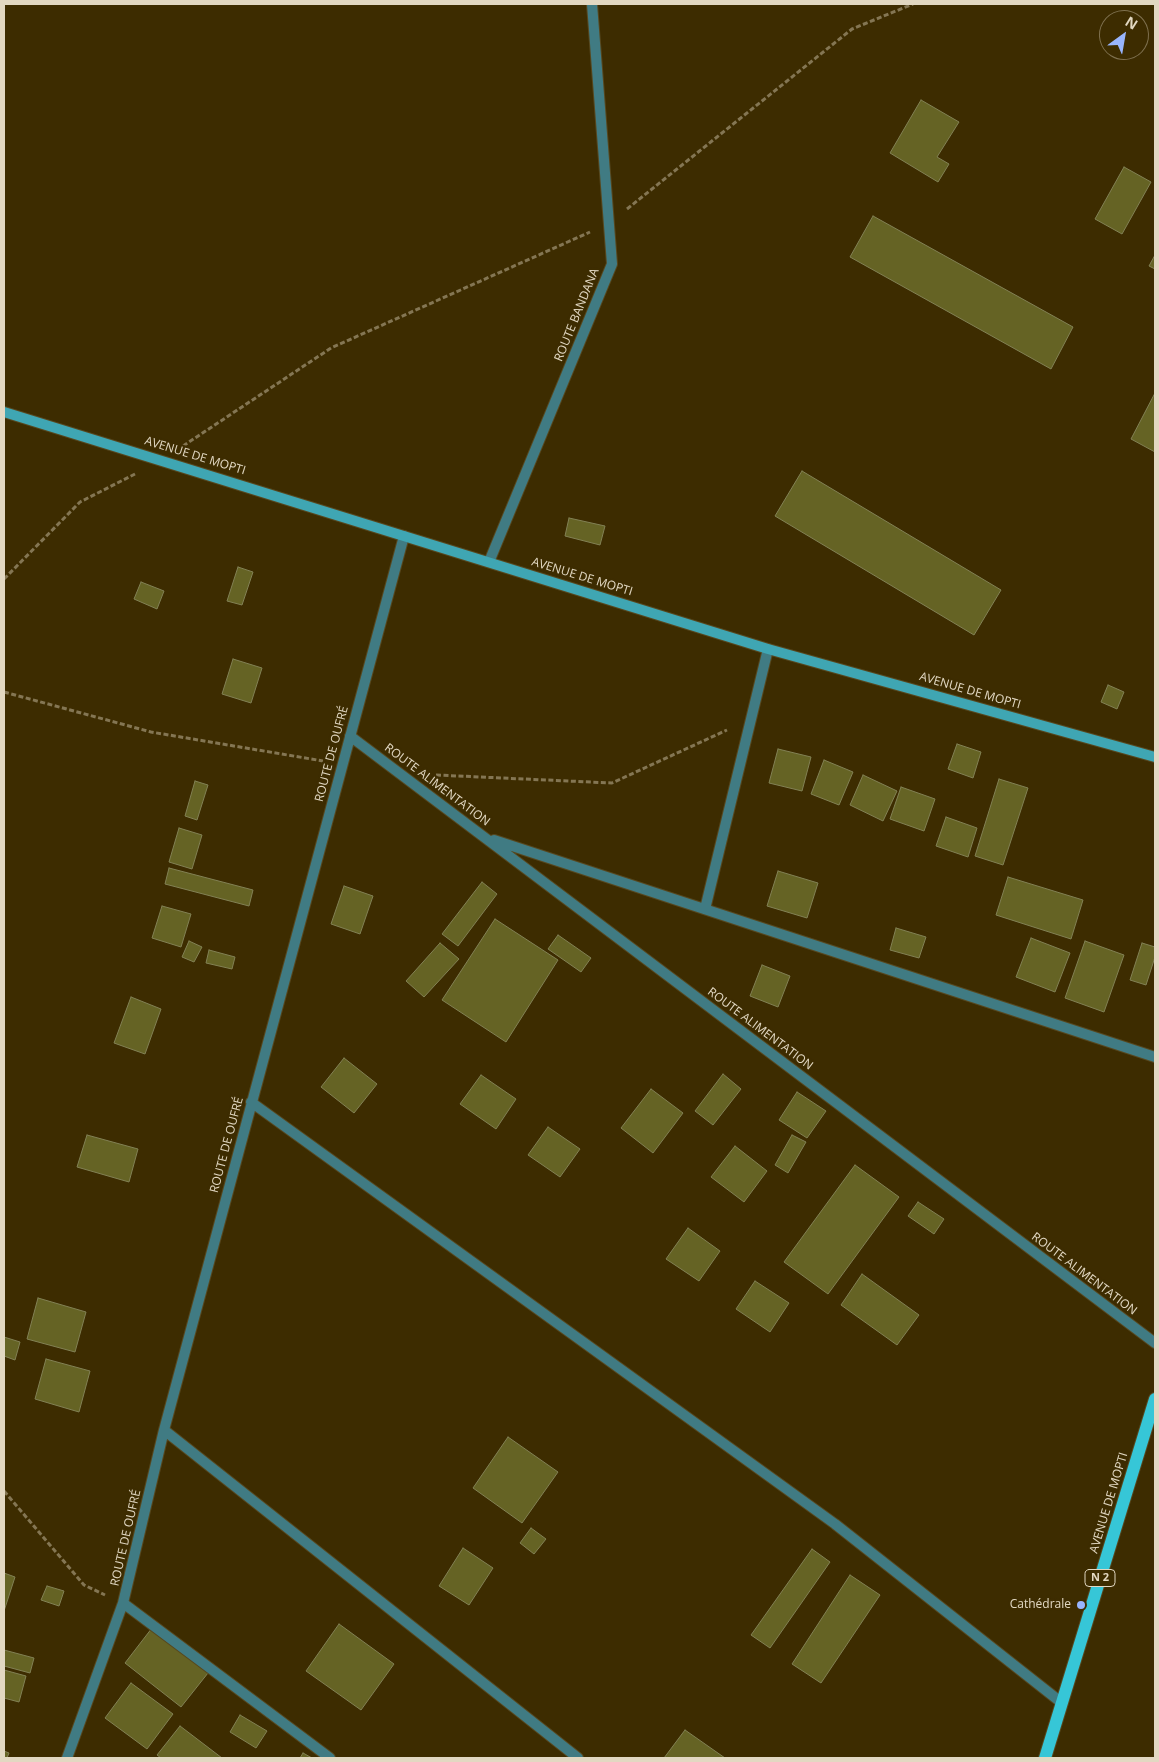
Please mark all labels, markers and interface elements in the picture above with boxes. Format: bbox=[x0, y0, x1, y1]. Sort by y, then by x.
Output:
north arrow bbox=[1099, 10, 1149, 60]
text: N bbox=[1122, 12, 1142, 34]
street label: ROUTE BANDANA bbox=[552, 266, 602, 364]
street label: AVENUE DE MOPTI bbox=[143, 434, 247, 478]
street label: AVENUE DE MOPTI bbox=[530, 555, 634, 599]
street label: AVENUE DE MOPTI bbox=[918, 670, 1022, 712]
street label: ROUTE DE OUFRÉ bbox=[312, 704, 352, 804]
street label: ROUTE ALIMENTATION bbox=[382, 741, 492, 829]
street label: ROUTE ALIMENTATION bbox=[705, 985, 815, 1073]
street label: ROUTE DE OUFRÉ bbox=[207, 1095, 247, 1195]
street label: ROUTE ALIMENTATION bbox=[1029, 1230, 1139, 1318]
street label: AVENUE DE MOPTI bbox=[1087, 1451, 1131, 1555]
street label: ROUTE DE OUFRÉ bbox=[108, 1488, 144, 1588]
road number: N 2 bbox=[1085, 1570, 1115, 1586]
place label: Cathédrale bbox=[1010, 1598, 1071, 1612]
marker: Cathédrale bbox=[1075, 1599, 1087, 1611]

